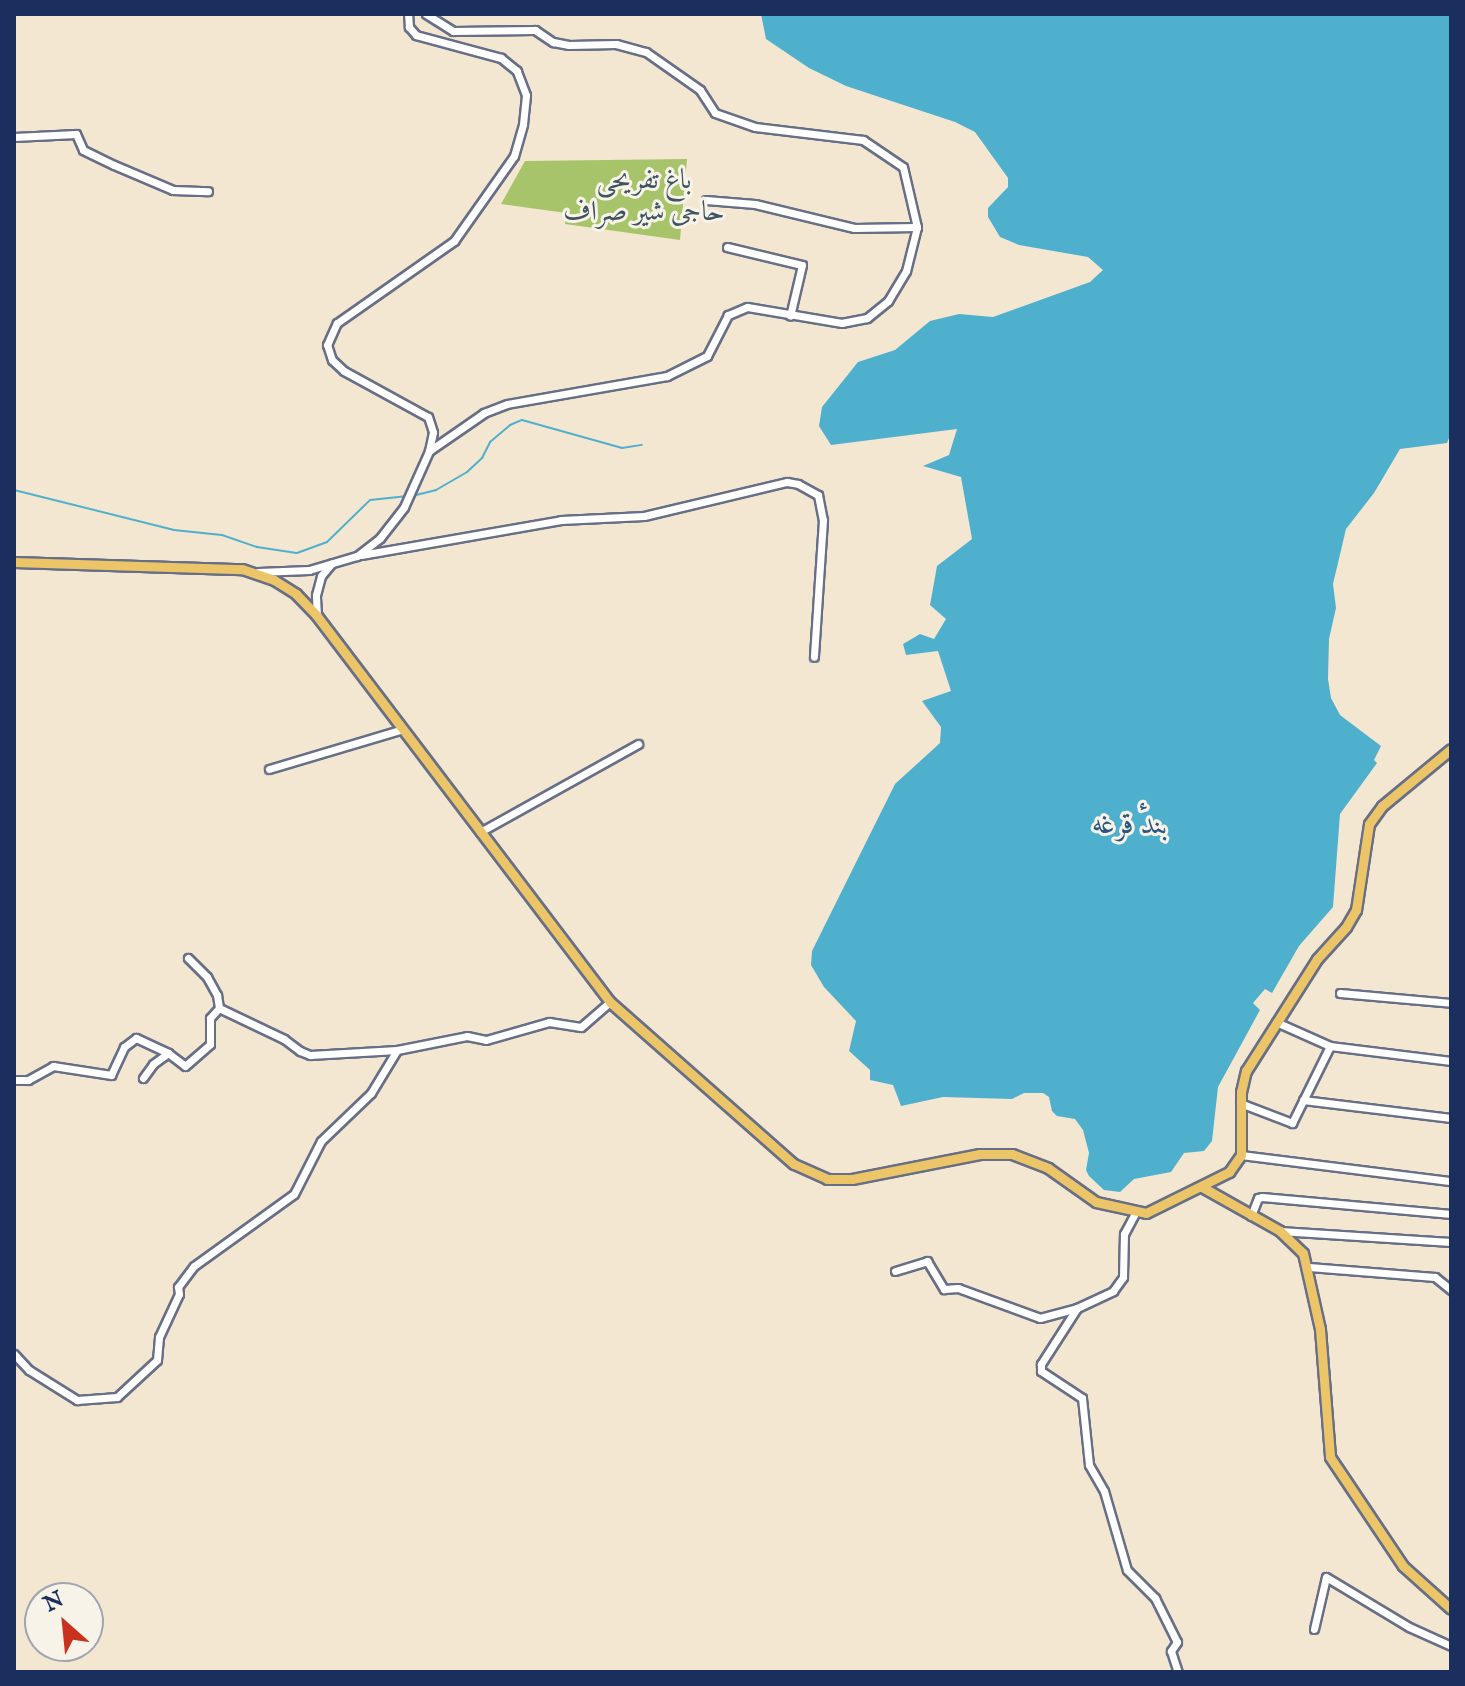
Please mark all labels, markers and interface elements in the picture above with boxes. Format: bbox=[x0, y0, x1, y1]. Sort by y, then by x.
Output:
park label: باغ تفریحی حاجی شیر صراف bbox=[563, 164, 725, 230]
water label: بندٔ قرغه bbox=[1092, 807, 1168, 843]
north arrow bbox=[24, 1582, 104, 1662]
text: N bbox=[39, 1586, 69, 1619]

